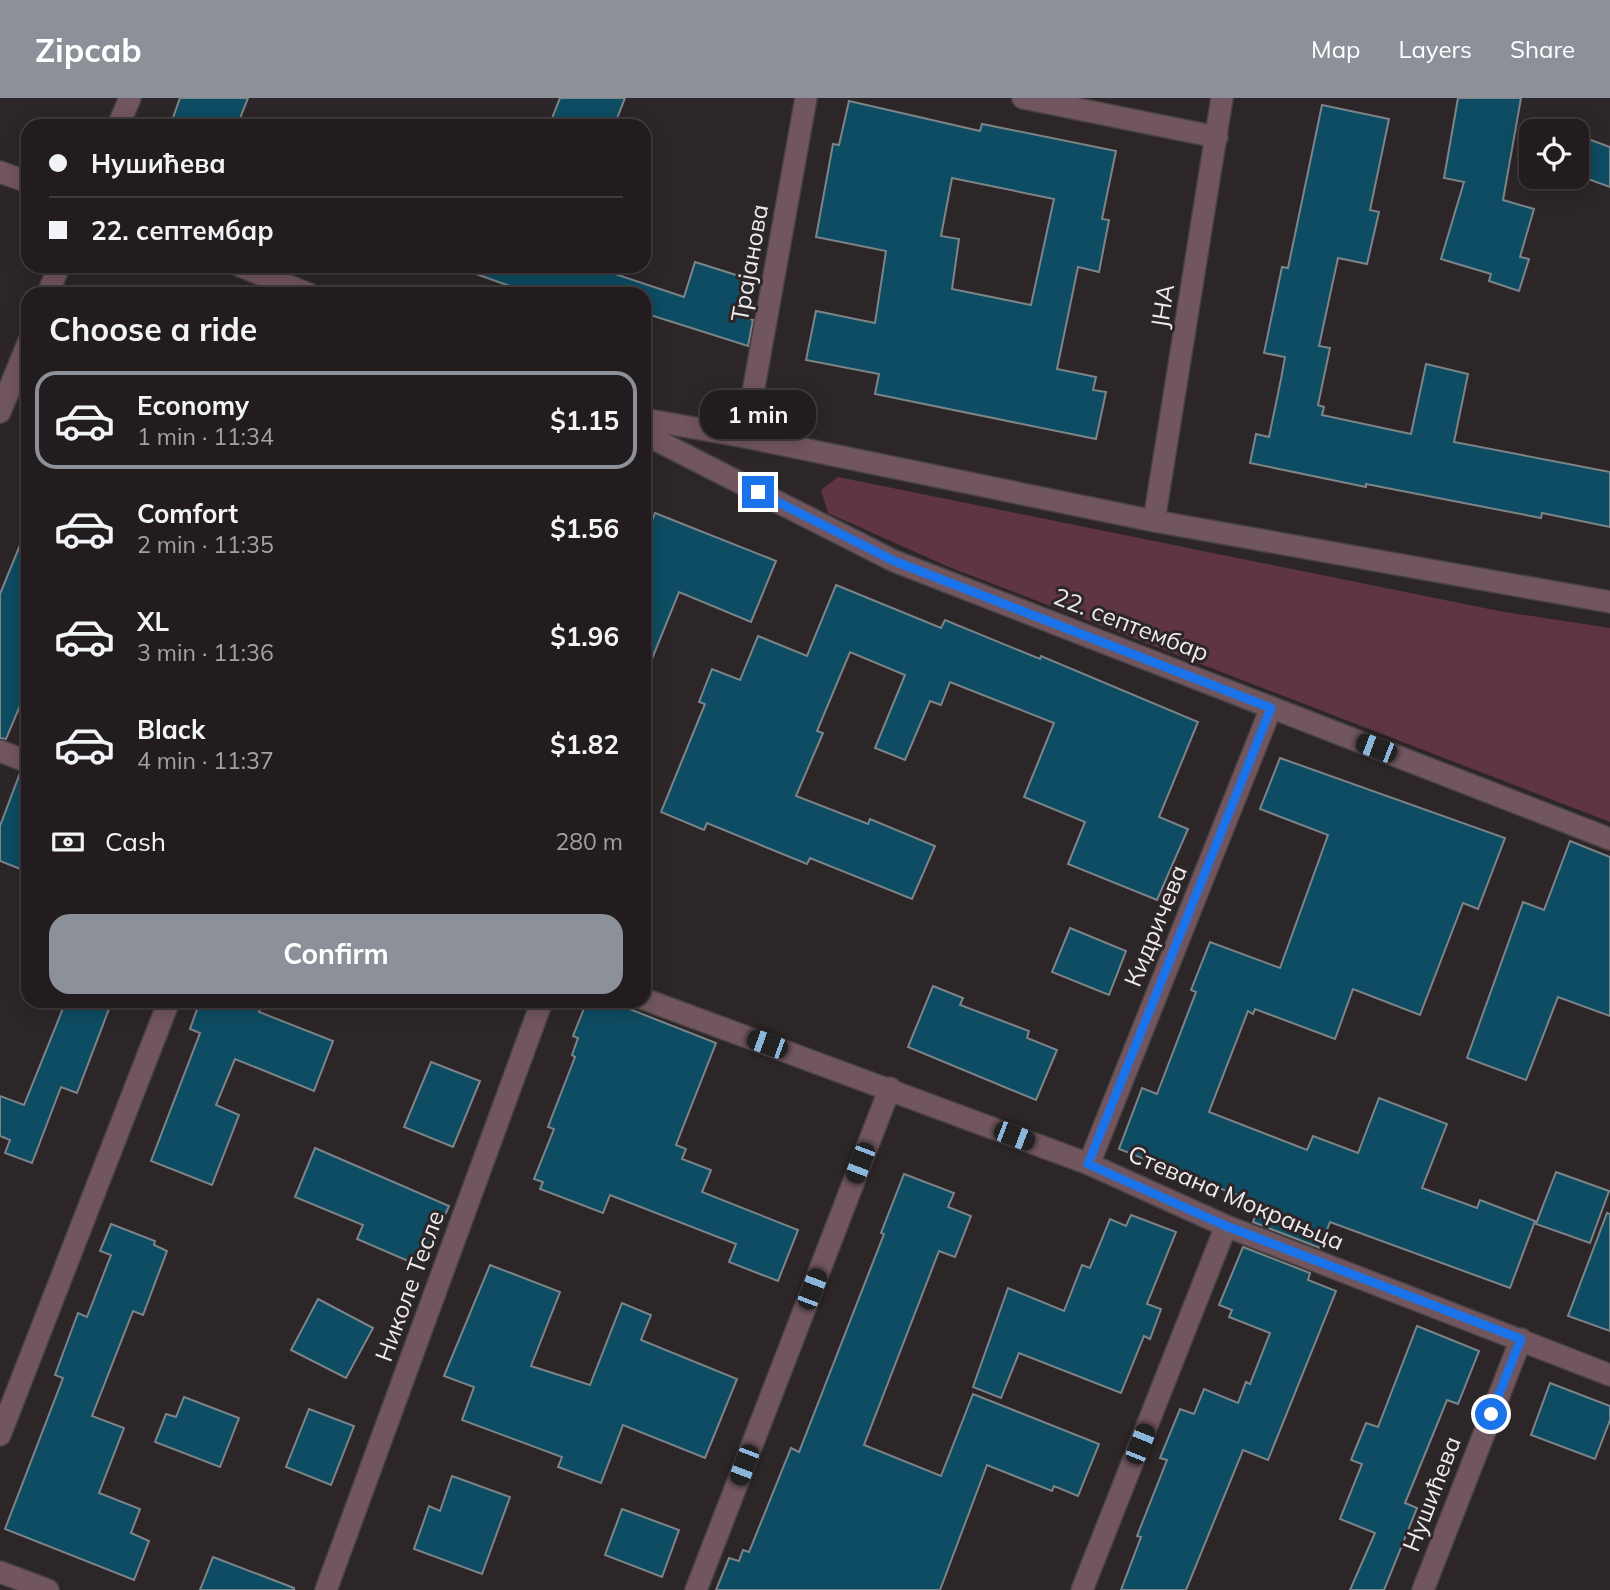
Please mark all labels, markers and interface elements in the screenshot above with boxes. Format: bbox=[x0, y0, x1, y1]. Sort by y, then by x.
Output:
text: Zipcab bbox=[35, 29, 142, 70]
text: Map bbox=[1311, 34, 1360, 64]
text: Layers bbox=[1398, 34, 1472, 64]
text: Share bbox=[1510, 34, 1575, 64]
map controls bbox=[1519, 119, 1589, 189]
button: locate bbox=[1519, 119, 1589, 189]
text: Нушићева bbox=[91, 147, 226, 180]
street label: Трајанова bbox=[724, 202, 774, 324]
text: 22. септембар bbox=[91, 214, 274, 247]
street label: ЈНА bbox=[1144, 281, 1180, 330]
text: Choose a ride bbox=[49, 309, 257, 349]
icon: car bbox=[53, 389, 116, 452]
text: Economy bbox=[137, 389, 249, 422]
callout: 1 min bbox=[700, 390, 816, 440]
text: 1 min bbox=[728, 400, 788, 429]
text: $1.15 bbox=[550, 404, 619, 437]
text: 1 min · 11:34 bbox=[137, 422, 274, 451]
route end bbox=[742, 476, 774, 508]
icon: car bbox=[53, 497, 116, 560]
text: Comfort bbox=[137, 497, 238, 530]
text: $1.56 bbox=[550, 512, 619, 545]
text: 2 min · 11:35 bbox=[137, 530, 274, 559]
street label: 22. септембар bbox=[1050, 581, 1213, 667]
icon: car bbox=[53, 605, 116, 668]
text: XL bbox=[137, 605, 169, 638]
text: $1.96 bbox=[550, 620, 619, 653]
text: 3 min · 11:36 bbox=[137, 638, 274, 667]
icon: car bbox=[53, 713, 116, 776]
text: Black bbox=[137, 713, 205, 746]
text: $1.82 bbox=[550, 728, 619, 761]
car bbox=[1353, 731, 1400, 765]
text: 4 min · 11:37 bbox=[137, 746, 274, 775]
icon: cash bbox=[49, 823, 87, 861]
text: Cash bbox=[105, 825, 166, 858]
text: 280 m bbox=[555, 827, 623, 856]
street label: Кидричева bbox=[1117, 860, 1193, 991]
button: Confirm bbox=[49, 914, 623, 994]
car bbox=[744, 1027, 791, 1061]
car bbox=[991, 1119, 1038, 1153]
street label: Стевана Мокрањца bbox=[1124, 1138, 1349, 1256]
car bbox=[843, 1140, 878, 1186]
street label: Николе Тесле bbox=[368, 1206, 450, 1365]
car bbox=[795, 1266, 830, 1312]
route start bbox=[1475, 1398, 1507, 1430]
car bbox=[1123, 1421, 1158, 1467]
street label: Нушићева bbox=[1395, 1432, 1467, 1555]
car bbox=[727, 1442, 762, 1488]

